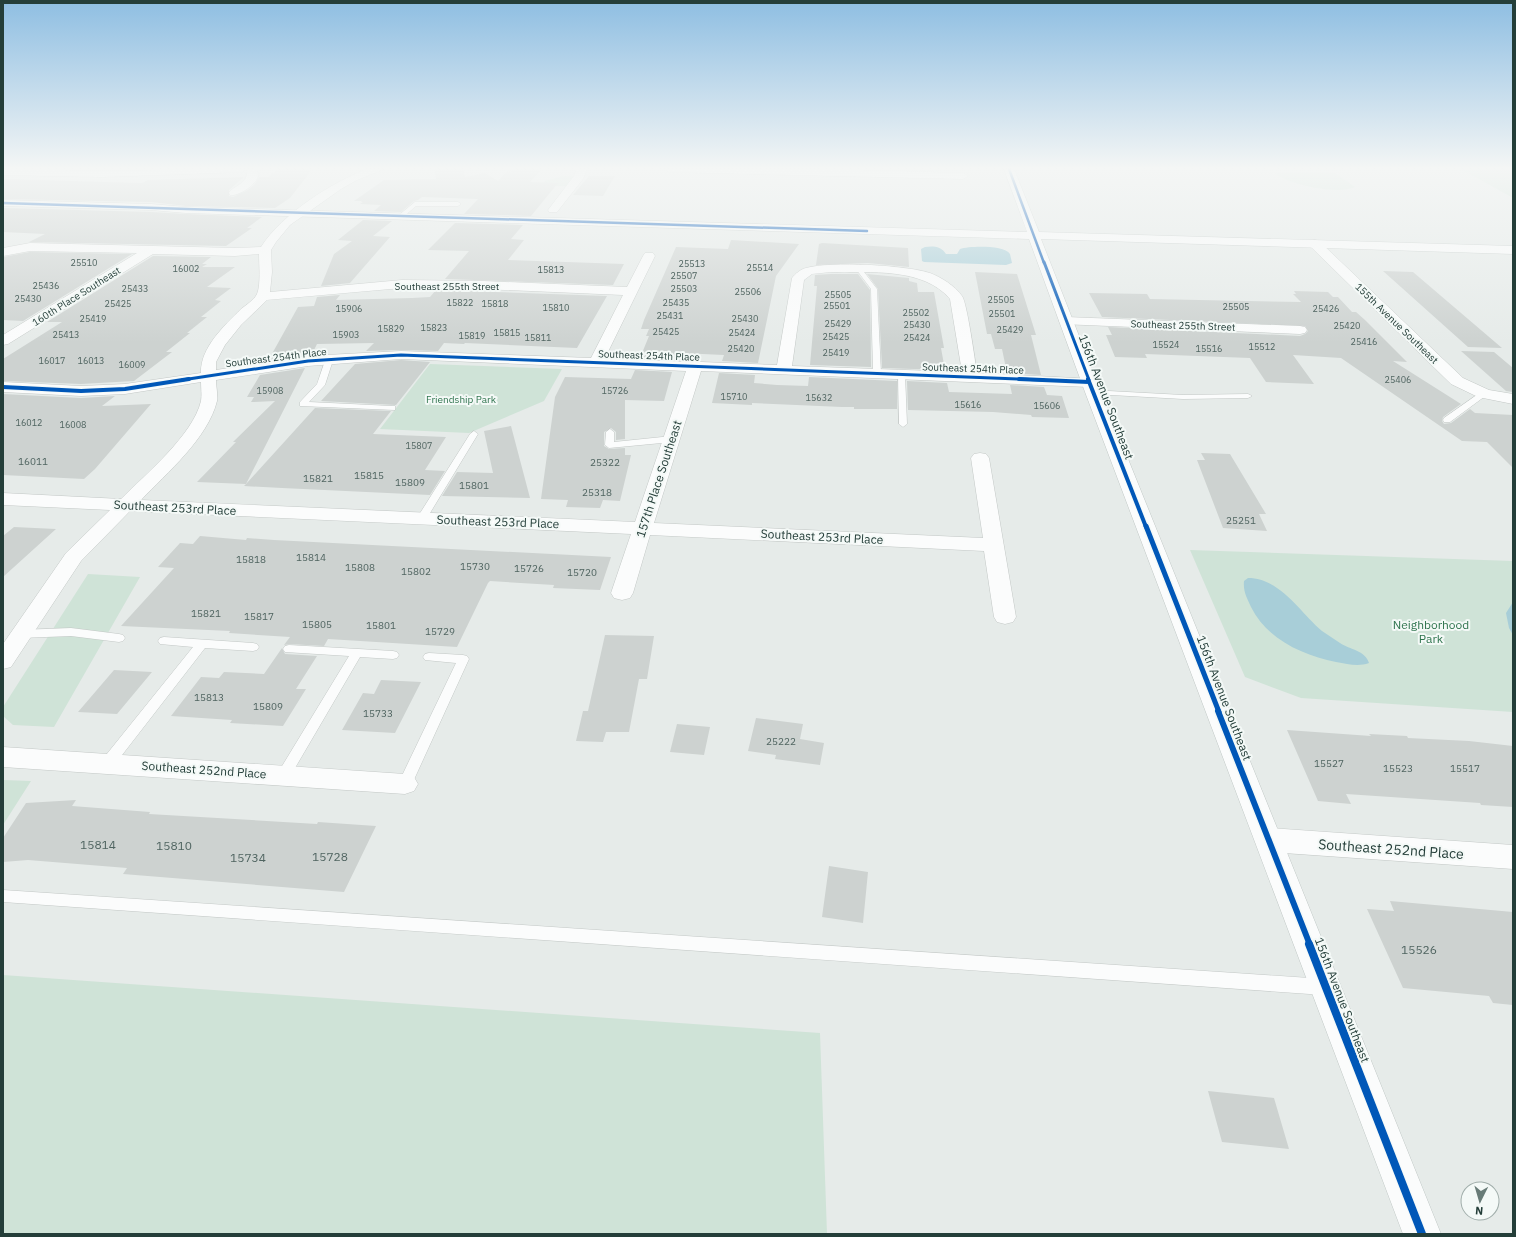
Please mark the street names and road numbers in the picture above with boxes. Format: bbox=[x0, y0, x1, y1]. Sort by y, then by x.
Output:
street label: 160th Place Southeast bbox=[30, 264, 123, 329]
street label: Southeast 255th Street bbox=[395, 280, 500, 293]
street label: 155th Avenue Southeast bbox=[1352, 280, 1441, 367]
street label: Southeast 255th Street bbox=[1130, 317, 1236, 334]
street label: 156th Avenue Southeast bbox=[1076, 332, 1137, 462]
street label: Southeast 254th Place bbox=[225, 345, 328, 370]
street label: Southeast 254th Place bbox=[598, 347, 701, 364]
street label: Southeast 254th Place bbox=[922, 360, 1025, 377]
street label: 157th Place Southeast bbox=[632, 418, 685, 539]
street label: Southeast 253rd Place bbox=[113, 497, 237, 518]
street label: Southeast 253rd Place bbox=[437, 512, 560, 531]
street label: Southeast 253rd Place bbox=[760, 526, 884, 547]
street label: 156th Avenue Southeast bbox=[1194, 633, 1255, 763]
street label: Southeast 252nd Place bbox=[141, 758, 267, 781]
street label: Southeast 252nd Place bbox=[1318, 835, 1465, 863]
street label: 156th Avenue Southeast bbox=[1312, 935, 1373, 1065]

